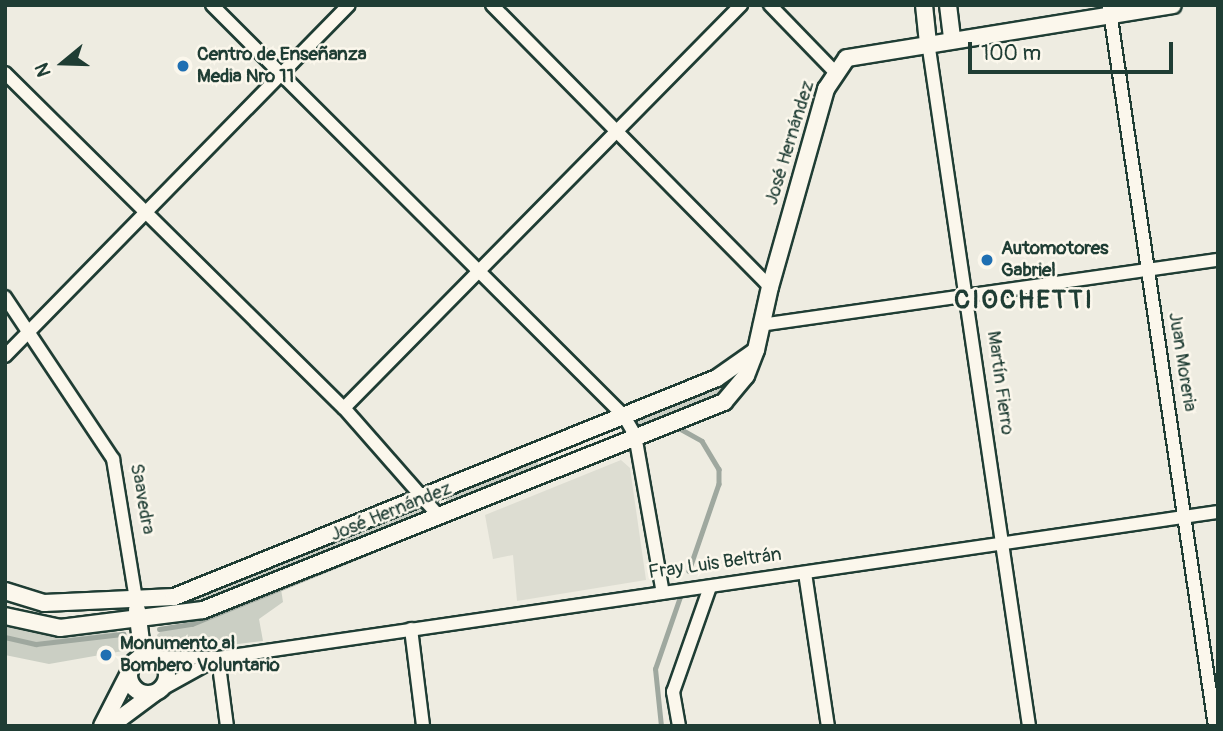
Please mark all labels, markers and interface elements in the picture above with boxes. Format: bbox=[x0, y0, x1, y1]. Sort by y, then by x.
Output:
north arrow bbox=[28, 28, 98, 98]
scale bar bbox=[971, 28, 1176, 72]
text: 100 m bbox=[981, 40, 1041, 67]
place label: Centro de Enseñanza Media Nro 11 bbox=[197, 44, 366, 88]
marker: Centro de Enseñanza Media Nro 11 bbox=[175, 58, 191, 74]
text: N bbox=[30, 60, 57, 80]
street label: José Hernández bbox=[760, 78, 820, 208]
place label: Automotores Gabriel bbox=[1001, 238, 1109, 282]
marker: Automotores Gabriel bbox=[979, 252, 995, 268]
district label: CIOCHETTI bbox=[955, 285, 1093, 317]
street label: Juan Moreria bbox=[1163, 311, 1201, 413]
street label: Martín Fierro bbox=[981, 330, 1019, 436]
street label: Saavedra bbox=[125, 462, 159, 536]
street label: José Hernández bbox=[327, 477, 455, 547]
street label: Fray Luis Beltrán bbox=[647, 543, 783, 585]
place label: Monumento al Bombero Voluntario bbox=[120, 633, 280, 677]
marker: Monumento al Bombero Voluntario bbox=[98, 647, 114, 663]

